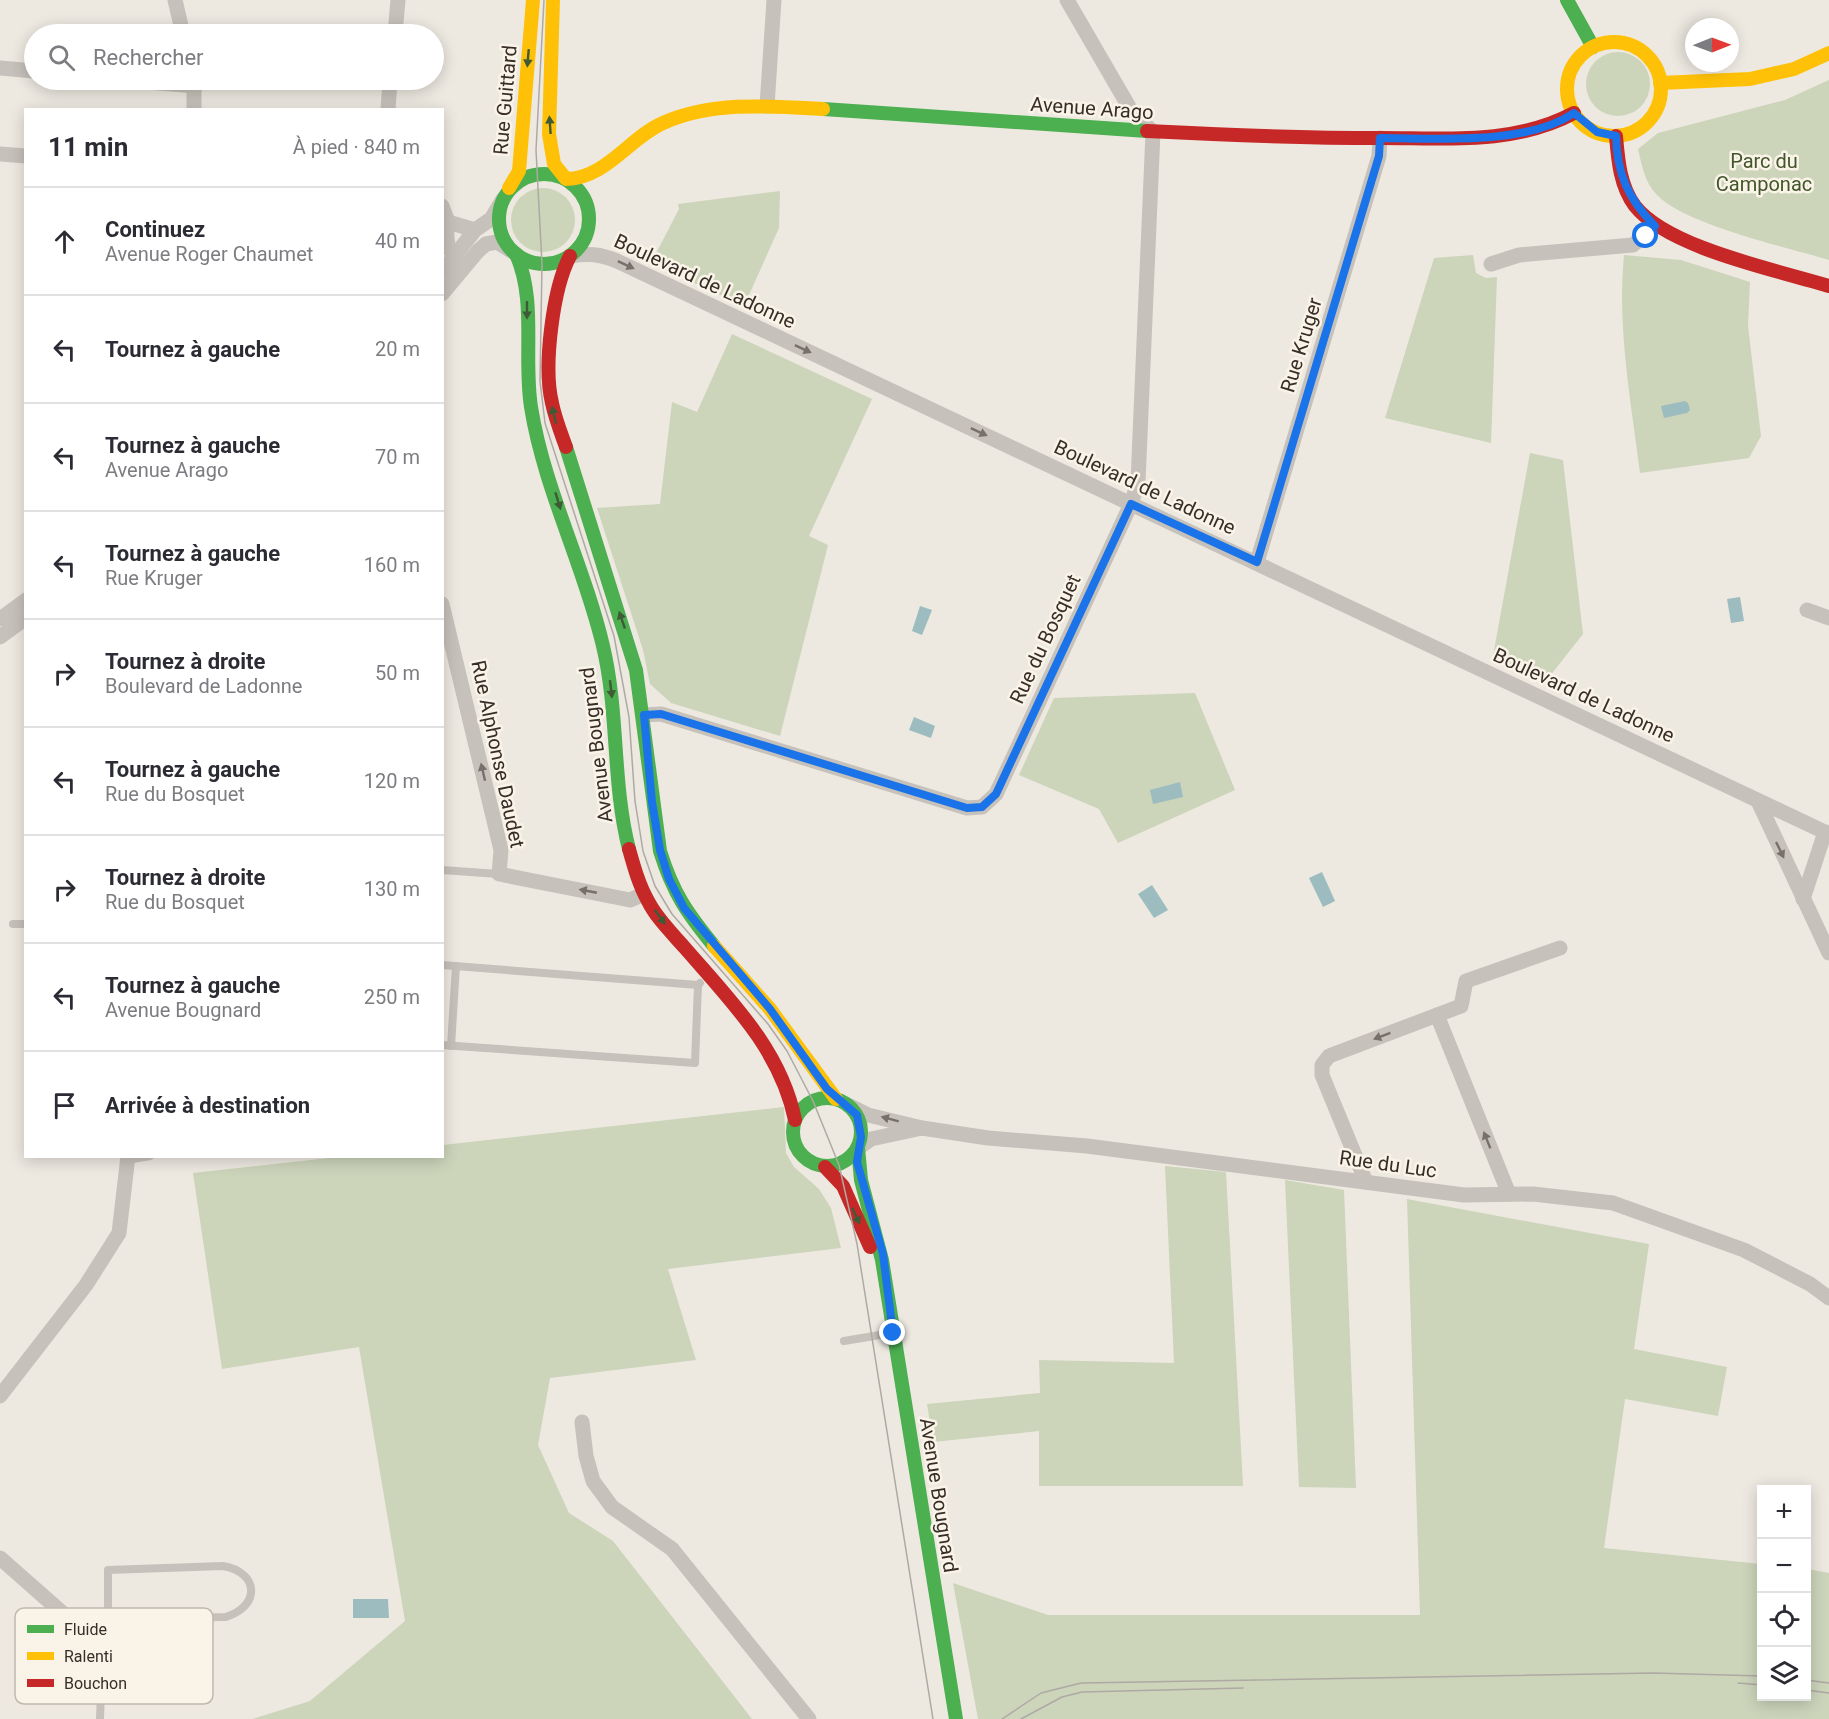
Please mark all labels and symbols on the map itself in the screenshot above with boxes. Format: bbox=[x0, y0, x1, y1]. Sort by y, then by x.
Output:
north arrow bbox=[1685, 18, 1739, 72]
street label: Rue Guittard bbox=[488, 44, 522, 156]
one-way arrow bbox=[523, 49, 533, 68]
street label: Avenue Arago bbox=[1030, 92, 1154, 124]
one-way arrow bbox=[545, 115, 555, 134]
park label: Parc du Camponac bbox=[1716, 149, 1812, 196]
route start bbox=[1632, 222, 1658, 248]
street label: Boulevard de Ladonne bbox=[610, 228, 800, 334]
one-way arrow bbox=[618, 261, 635, 270]
street label: Rue Kruger bbox=[1275, 294, 1327, 395]
one-way arrow bbox=[522, 301, 532, 320]
one-way arrow bbox=[794, 344, 811, 353]
one-way arrow bbox=[549, 405, 558, 424]
one-way arrow bbox=[970, 428, 987, 437]
street label: Boulevard de Ladonne bbox=[1050, 434, 1240, 540]
one-way arrow bbox=[554, 492, 563, 510]
street label: Rue du Bosquet bbox=[1005, 571, 1085, 707]
one-way arrow bbox=[617, 611, 626, 629]
street label: Boulevard de Ladonne bbox=[1489, 642, 1679, 748]
street label: Rue Alphonse Daudet bbox=[466, 658, 530, 850]
street label: Avenue Bougnard bbox=[575, 666, 617, 824]
one-way arrow bbox=[606, 679, 616, 698]
one-way arrow bbox=[477, 763, 487, 781]
one-way arrow bbox=[1775, 842, 1784, 859]
one-way arrow bbox=[578, 886, 597, 895]
one-way arrow bbox=[653, 910, 665, 925]
one-way arrow bbox=[1373, 1031, 1391, 1041]
one-way arrow bbox=[881, 1114, 899, 1124]
one-way arrow bbox=[1482, 1130, 1492, 1148]
street label: Rue du Luc bbox=[1338, 1145, 1438, 1183]
one-way arrow bbox=[852, 1207, 861, 1224]
route end bbox=[879, 1319, 905, 1345]
street label: Avenue Bougnard bbox=[915, 1416, 963, 1574]
legend bbox=[15, 1608, 213, 1704]
text: Fluide bbox=[64, 1620, 107, 1639]
text: Ralenti bbox=[64, 1647, 113, 1666]
text: Bouchon bbox=[64, 1674, 127, 1693]

